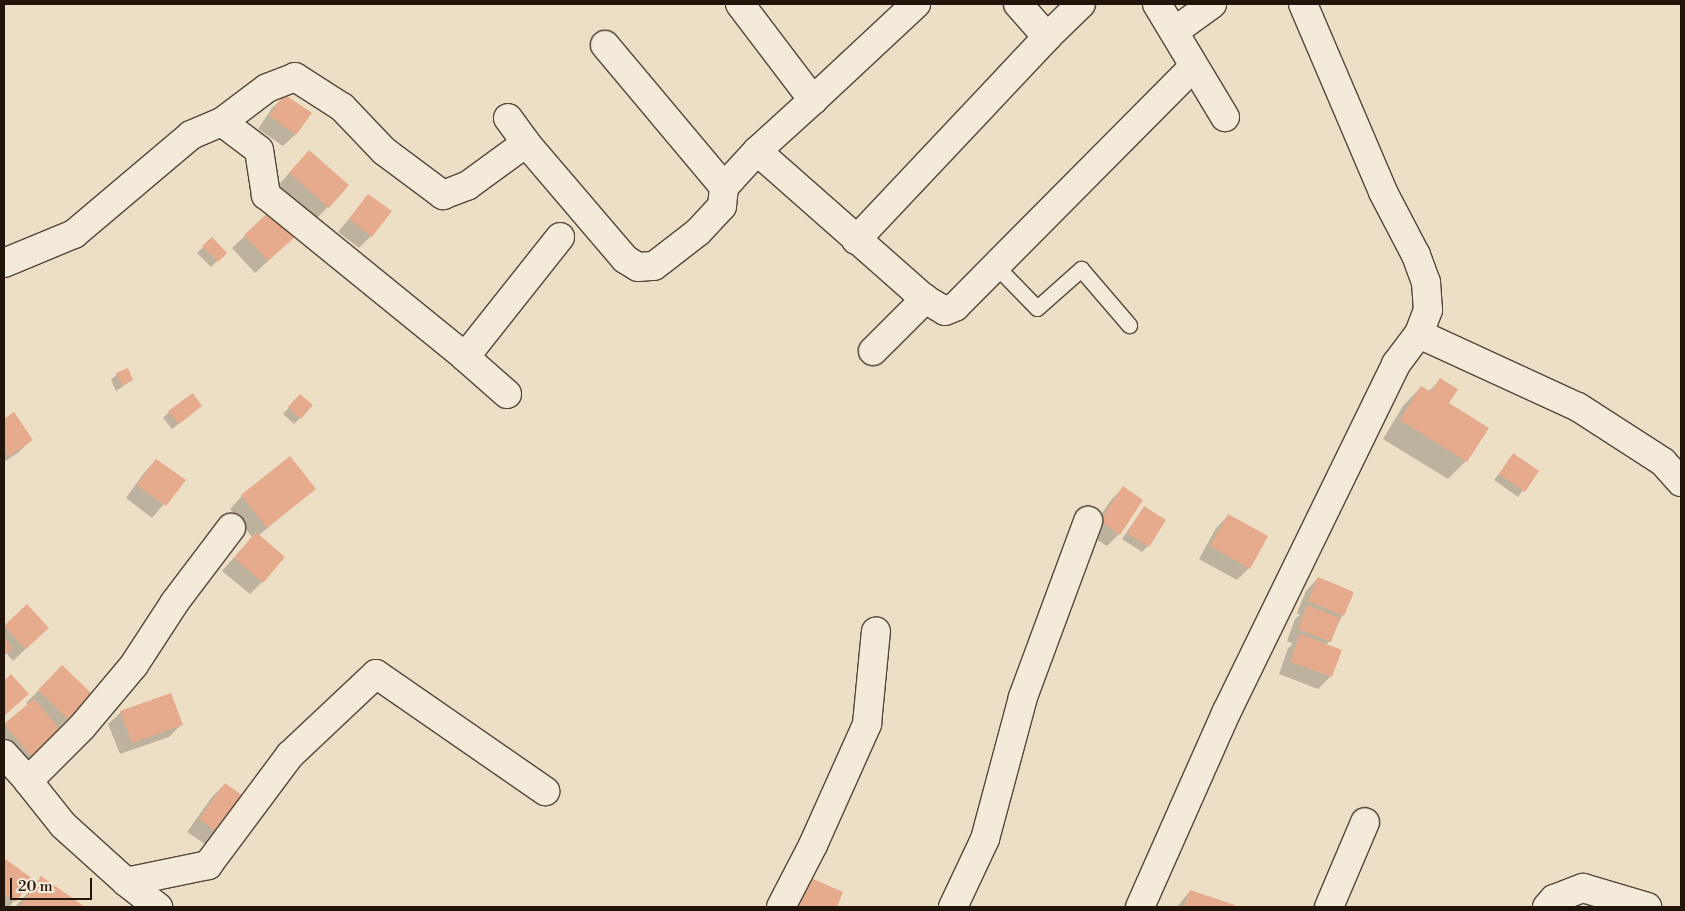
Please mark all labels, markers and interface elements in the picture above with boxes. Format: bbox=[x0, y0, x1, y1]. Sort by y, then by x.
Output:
scale bar bbox=[12, 868, 95, 900]
text: 20 m bbox=[18, 877, 53, 896]

